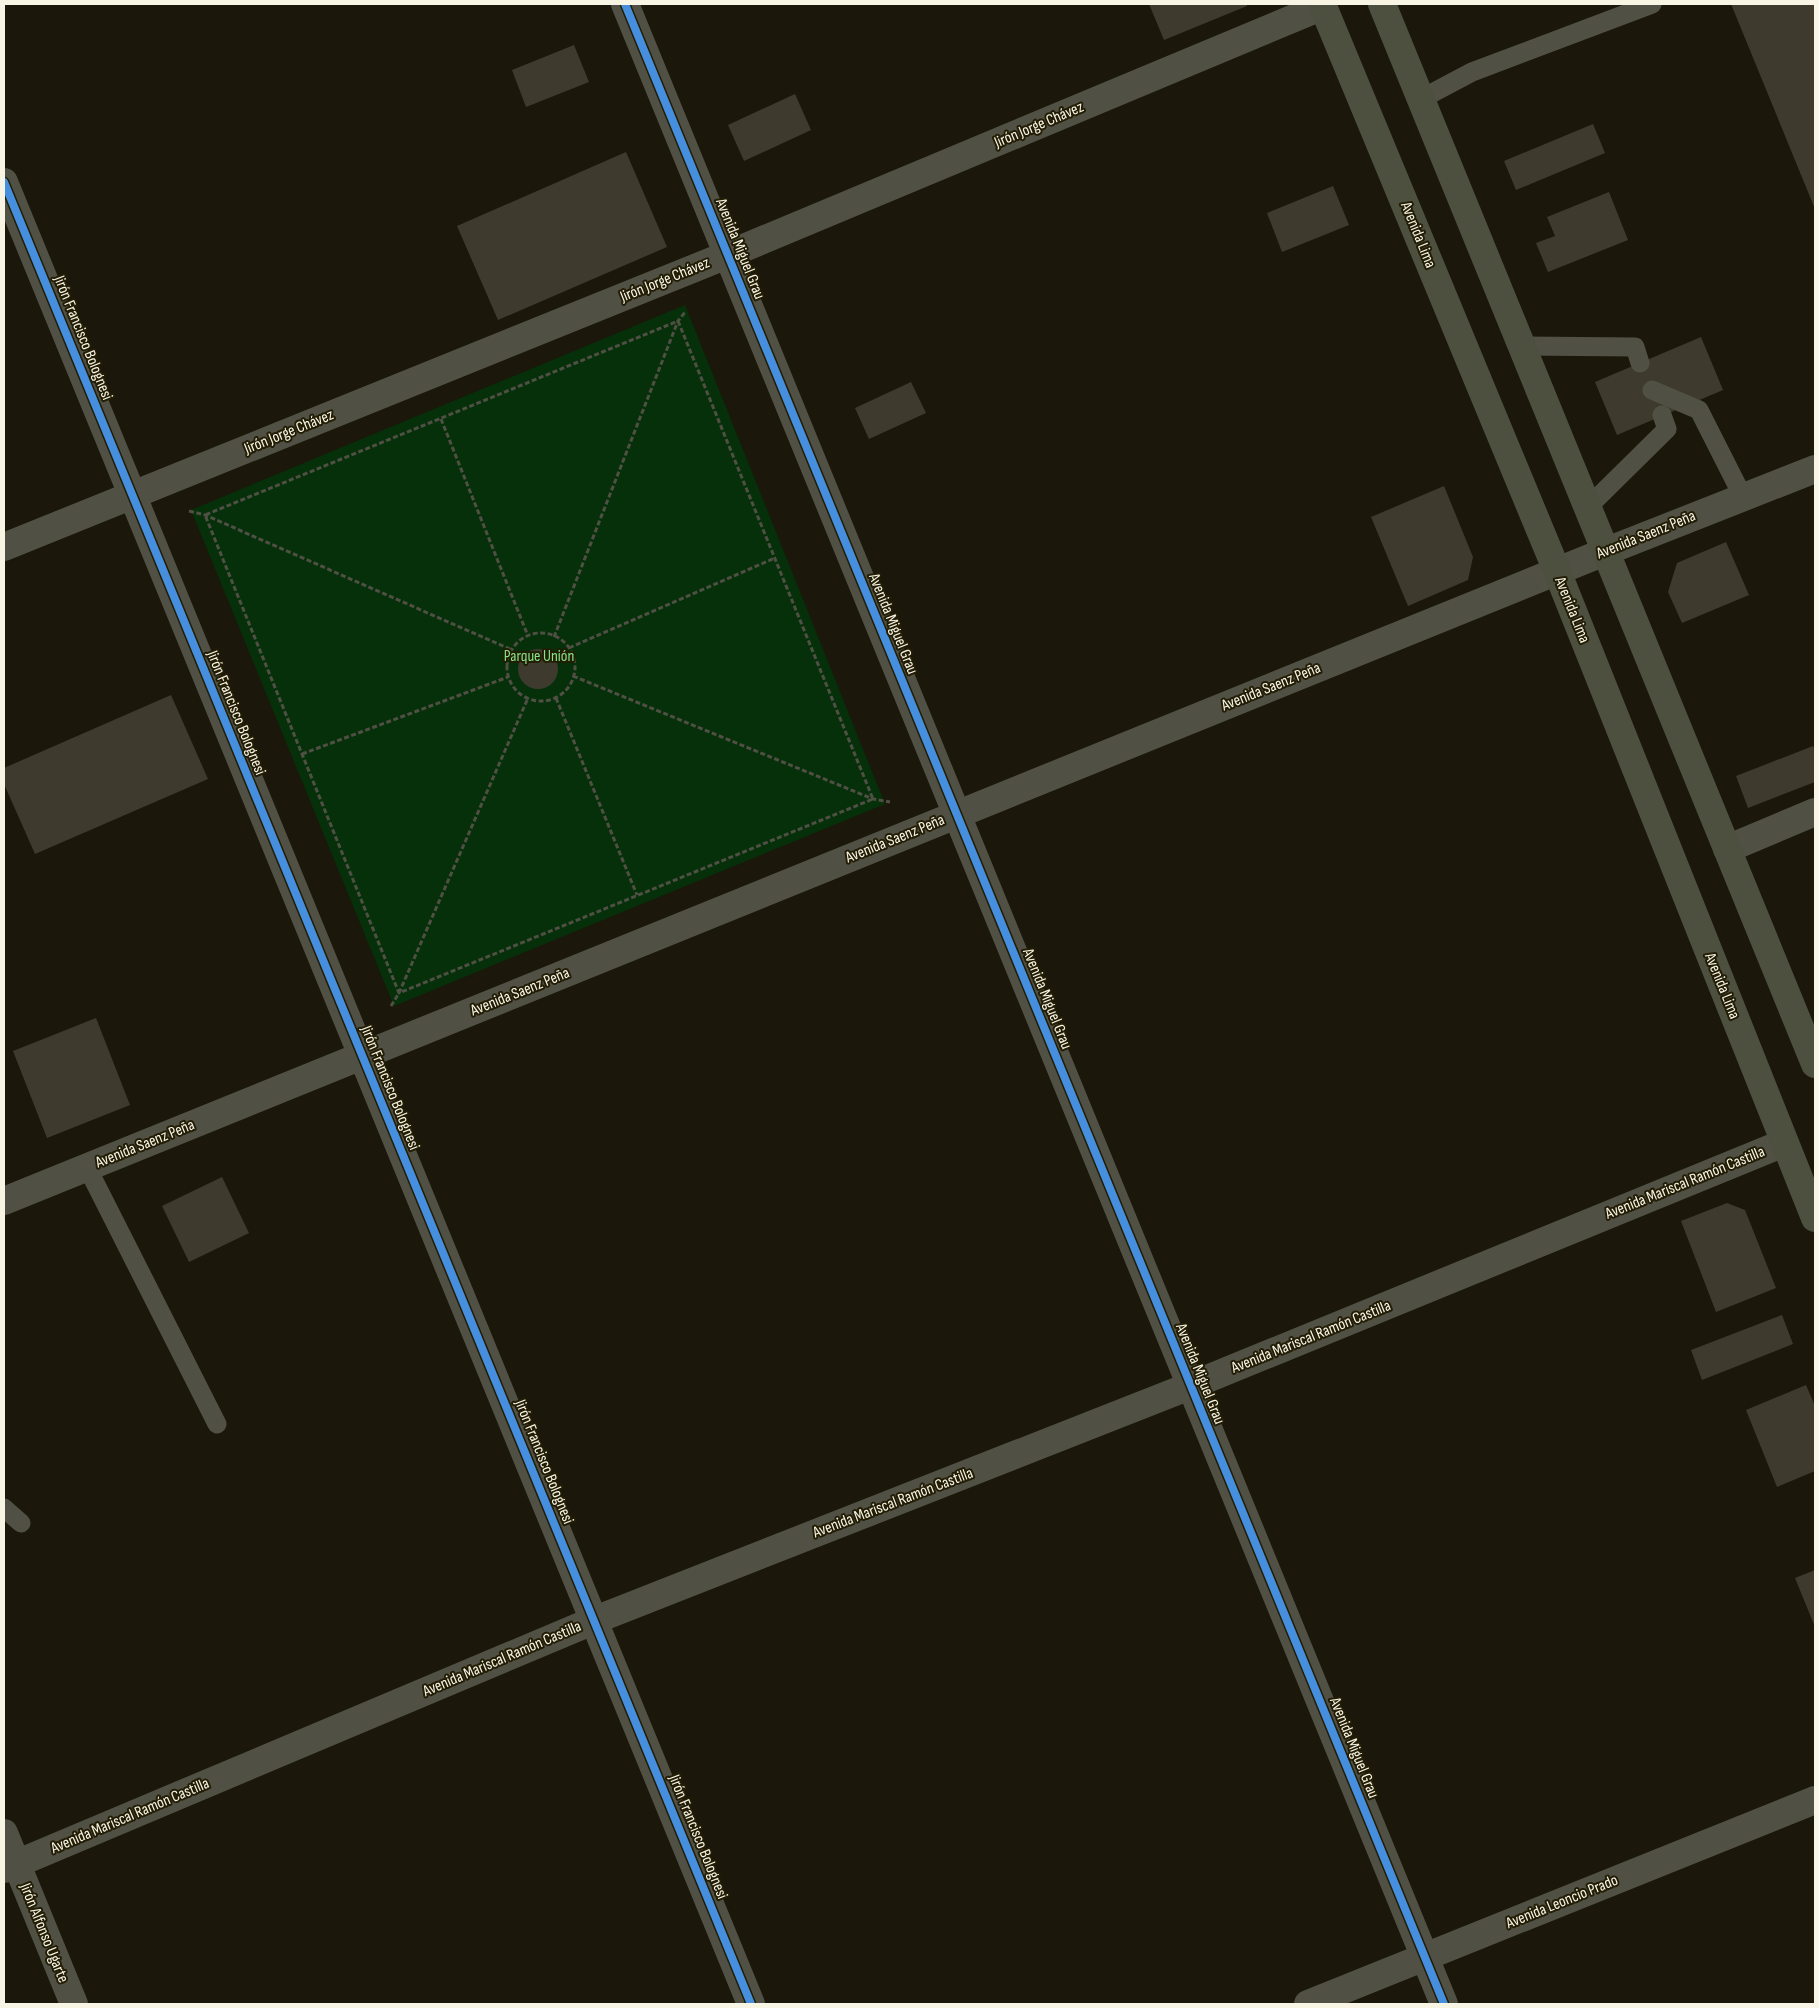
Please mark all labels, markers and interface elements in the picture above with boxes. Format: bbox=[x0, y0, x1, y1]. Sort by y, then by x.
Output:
street label: Jirón Jorge Chávez bbox=[991, 98, 1087, 153]
street label: Avenida Miguel Grau bbox=[711, 195, 769, 302]
street label: Avenida Lima bbox=[1396, 198, 1440, 271]
street label: Jirón Jorge Chávez bbox=[617, 253, 713, 307]
street label: Jirón Francisco Bolognesi bbox=[49, 272, 117, 403]
street label: Jirón Jorge Chávez bbox=[241, 405, 337, 459]
street label: Avenida Saenz Peña bbox=[1593, 507, 1698, 564]
street label: Avenida Miguel Grau bbox=[864, 570, 922, 677]
street label: Avenida Lima bbox=[1550, 573, 1594, 646]
street label: Jirón Francisco Bolognesi bbox=[202, 647, 270, 778]
park label: Parque Unión bbox=[504, 647, 574, 666]
street label: Avenida Saenz Peña bbox=[1218, 659, 1323, 716]
street label: Avenida Saenz Peña bbox=[842, 811, 947, 868]
street label: Avenida Miguel Grau bbox=[1018, 945, 1076, 1052]
street label: Avenida Lima bbox=[1700, 949, 1744, 1022]
street label: Avenida Saenz Peña bbox=[467, 964, 572, 1021]
street label: Jirón Francisco Bolognesi bbox=[356, 1022, 424, 1153]
street label: Avenida Saenz Peña bbox=[92, 1116, 197, 1173]
street label: Avenida Mariscal Ramón Castilla bbox=[1602, 1142, 1767, 1224]
street label: Avenida Mariscal Ramón Castilla bbox=[1228, 1296, 1393, 1378]
street label: Avenida Miguel Grau bbox=[1171, 1320, 1229, 1427]
street label: Jirón Francisco Bolognesi bbox=[510, 1396, 578, 1527]
street label: Avenida Mariscal Ramón Castilla bbox=[809, 1464, 976, 1543]
street label: Avenida Mariscal Ramón Castilla bbox=[419, 1617, 584, 1701]
street label: Avenida Miguel Grau bbox=[1325, 1694, 1383, 1801]
street label: Jirón Francisco Bolognesi bbox=[664, 1771, 732, 1902]
street label: Avenida Mariscal Ramón Castilla bbox=[47, 1774, 212, 1858]
street label: Avenida Leoncio Prado bbox=[1502, 1871, 1621, 1933]
street label: Jirón Alfonso Ugarte bbox=[15, 1880, 73, 1986]

